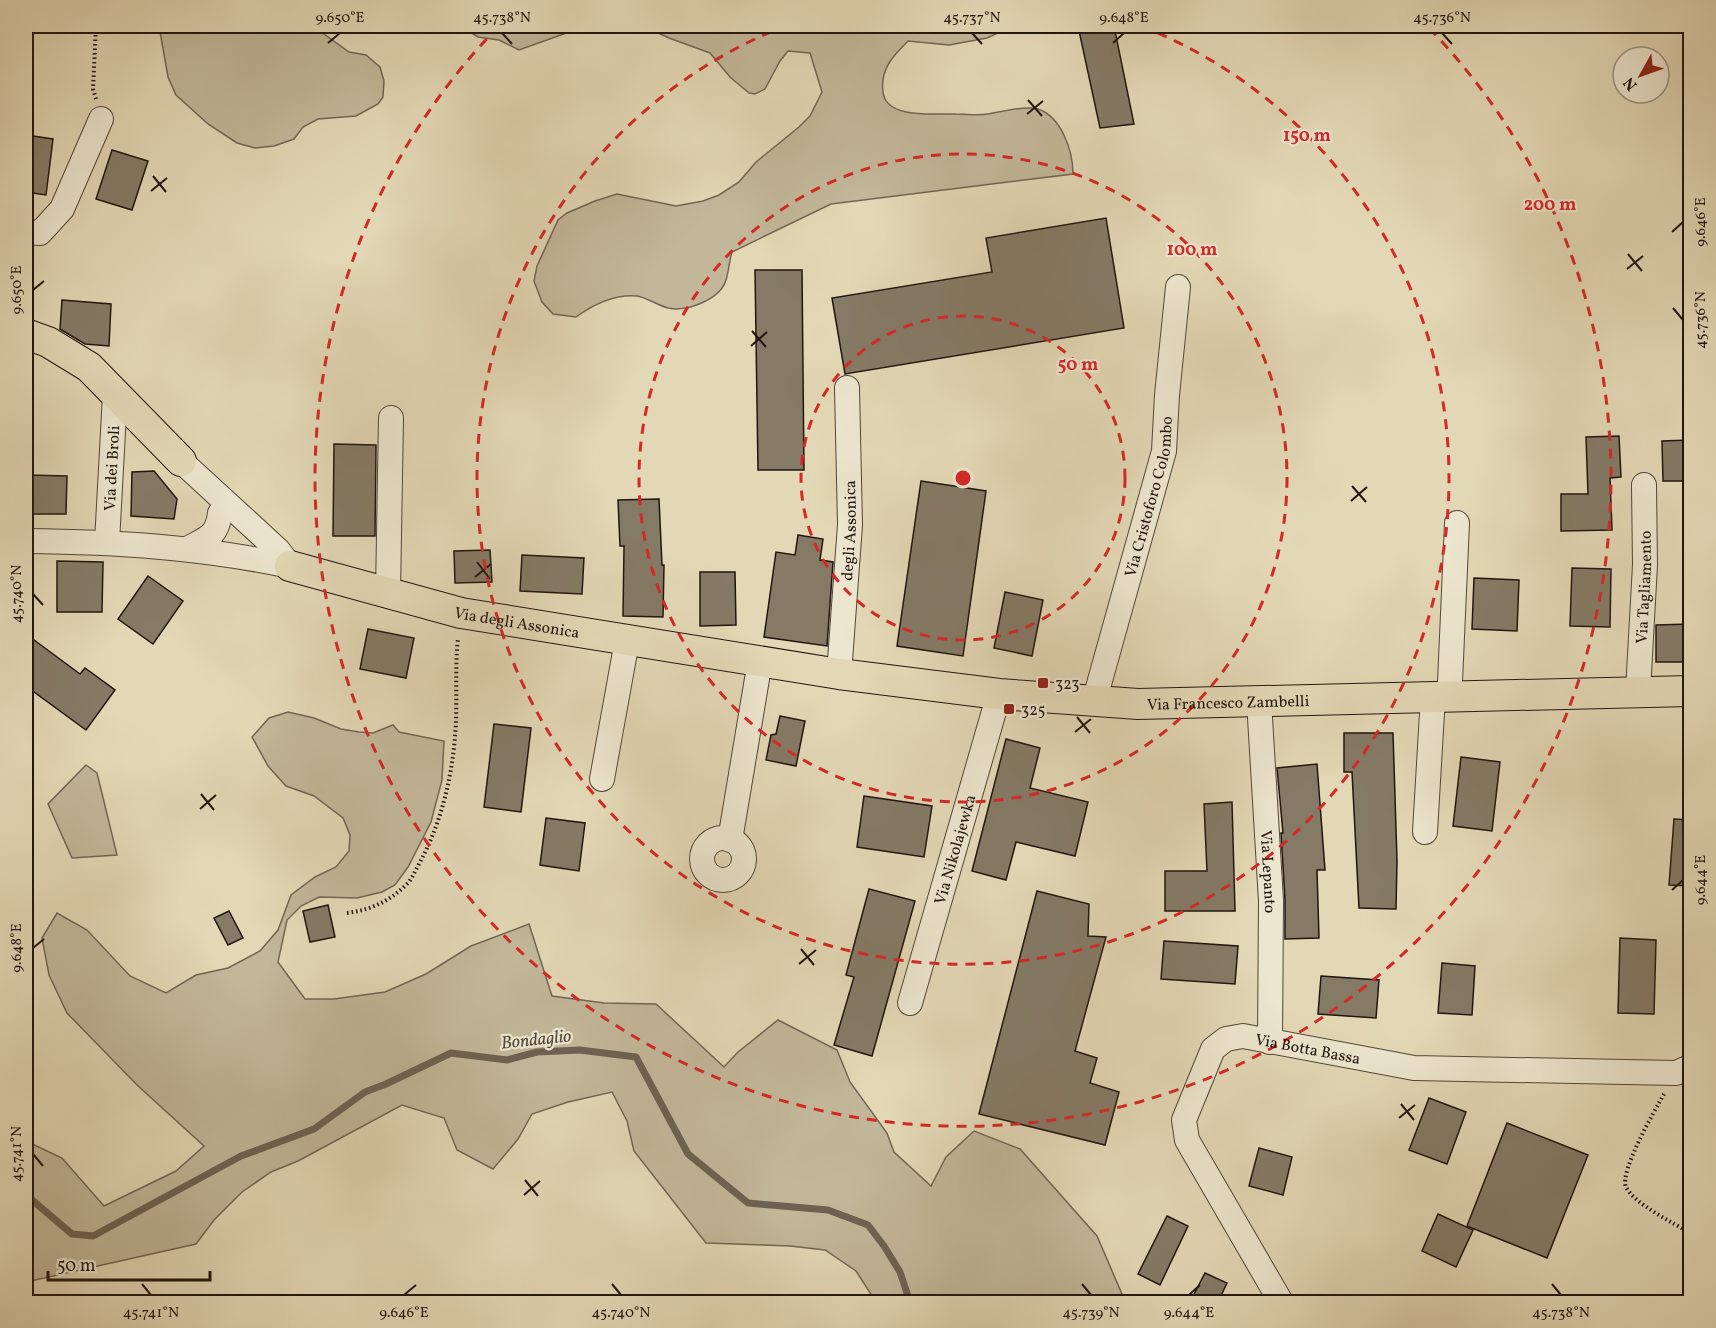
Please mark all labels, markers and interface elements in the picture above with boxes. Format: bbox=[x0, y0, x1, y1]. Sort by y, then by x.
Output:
text: 9.650°E bbox=[315, 8, 365, 29]
text: 45.738°N bbox=[473, 8, 531, 29]
text: 45.737°N bbox=[943, 8, 1001, 29]
text: 9.648°E bbox=[1099, 8, 1149, 29]
text: 45.736°N bbox=[1413, 8, 1471, 29]
north arrow bbox=[1611, 45, 1671, 105]
text: N bbox=[1619, 72, 1643, 95]
text: 150 m bbox=[1283, 124, 1331, 149]
text: 200 m bbox=[1524, 193, 1576, 218]
text: 9.646°E bbox=[1691, 197, 1712, 247]
text: 100 m bbox=[1167, 238, 1217, 263]
text: 9.650°E bbox=[7, 265, 28, 315]
text: 45.736°N bbox=[1691, 291, 1712, 349]
text: 50 m bbox=[1058, 353, 1098, 378]
street label: Via Cristoforo Colombo bbox=[1120, 416, 1179, 580]
street label: Via dei Broli bbox=[100, 425, 126, 512]
centre of rings bbox=[953, 468, 973, 488]
street label: degli Assonica bbox=[837, 480, 863, 582]
street label: Via Tagliamento bbox=[1632, 530, 1658, 644]
text: 45.740°N bbox=[7, 565, 28, 623]
street label: Via degli Assonica bbox=[451, 603, 581, 645]
place label: 323 bbox=[1055, 674, 1080, 696]
marker: 323 bbox=[1036, 676, 1050, 690]
street label: Via Francesco Zambelli bbox=[1147, 691, 1310, 717]
place label: 325 bbox=[1021, 700, 1046, 722]
marker: 325 bbox=[1002, 702, 1016, 716]
street label: Via Nikolajewka bbox=[930, 792, 983, 907]
street label: Via Lepanto bbox=[1254, 830, 1280, 913]
text: 9.644°E bbox=[1691, 855, 1712, 905]
text: 9.648°E bbox=[7, 923, 28, 973]
water label: Bondaglio bbox=[500, 1024, 573, 1057]
street label: Via Botta Bassa bbox=[1253, 1030, 1362, 1071]
text: 45.741°N bbox=[7, 1126, 28, 1182]
scale bar bbox=[48, 1244, 210, 1282]
text: 50 m bbox=[57, 1254, 96, 1279]
text: 45.741°N bbox=[123, 1303, 179, 1324]
text: 9.646°E bbox=[379, 1303, 429, 1324]
text: 45.740°N bbox=[592, 1303, 650, 1324]
text: 45.739°N bbox=[1062, 1303, 1120, 1324]
text: 9.644°E bbox=[1164, 1303, 1214, 1324]
text: 45.738°N bbox=[1532, 1303, 1590, 1324]

